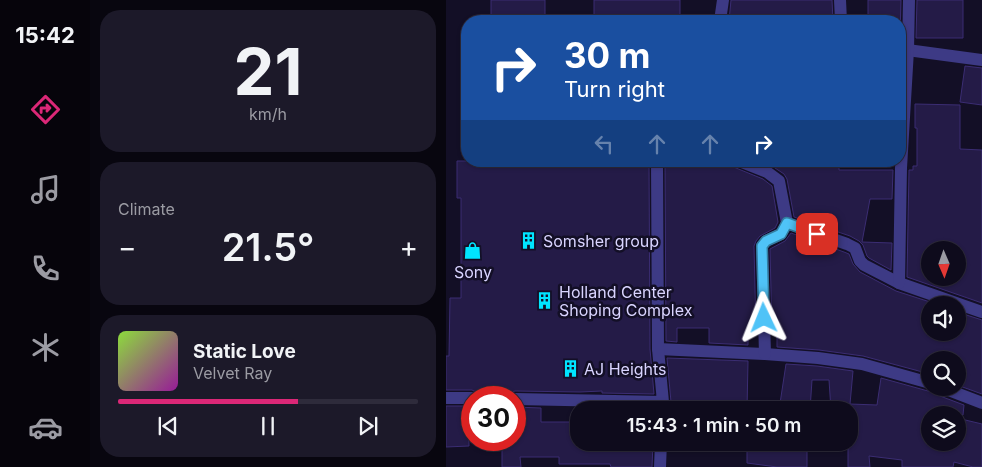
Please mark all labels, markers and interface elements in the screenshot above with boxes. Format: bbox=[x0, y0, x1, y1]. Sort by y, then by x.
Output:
text: 15:42 bbox=[15, 22, 75, 48]
text: 21 bbox=[234, 32, 302, 111]
text: 30 m bbox=[564, 34, 650, 76]
icon: right bbox=[481, 35, 546, 100]
text: Turn right bbox=[564, 76, 665, 102]
icon: directions bbox=[28, 92, 63, 127]
text: km/h bbox=[249, 104, 287, 124]
icon: left bbox=[590, 130, 618, 158]
icon: ahead bbox=[643, 130, 671, 158]
icon: ahead bbox=[696, 130, 724, 158]
icon: right bbox=[749, 130, 777, 158]
icon: music bbox=[28, 172, 63, 207]
text: Climate bbox=[118, 199, 175, 219]
pin bbox=[796, 213, 838, 255]
icon: arrive bbox=[803, 220, 831, 248]
text: 21.5° bbox=[222, 224, 314, 270]
text: − bbox=[118, 230, 137, 264]
text: + bbox=[399, 230, 418, 264]
building icon: Somsher group bbox=[519, 231, 539, 251]
place label: Somsher group bbox=[543, 231, 659, 251]
shop icon: Sony bbox=[463, 240, 483, 260]
north arrow bbox=[921, 241, 966, 286]
map controls bbox=[921, 241, 966, 451]
icon: phone bbox=[28, 251, 63, 286]
place label: Sony bbox=[454, 262, 492, 282]
place label: Holland Center Shoping Complex bbox=[559, 282, 693, 320]
building icon: Holland Center Shoping Complex bbox=[535, 291, 555, 311]
position arrow bbox=[737, 291, 789, 343]
button: sound bbox=[921, 296, 966, 341]
icon: climate bbox=[28, 330, 63, 365]
text: Static Love bbox=[193, 340, 296, 363]
button: search bbox=[921, 351, 966, 396]
building icon: AJ Heights bbox=[560, 359, 580, 379]
place label: AJ Heights bbox=[584, 359, 667, 379]
text: Velvet Ray bbox=[193, 363, 272, 383]
speed limit sign: 30 bbox=[461, 386, 526, 451]
button: layers bbox=[921, 406, 966, 451]
icon: car bbox=[28, 410, 63, 445]
icon: previous bbox=[154, 412, 182, 440]
icon: pause bbox=[254, 412, 282, 440]
icon: next bbox=[354, 412, 382, 440]
text: 15:43 · 1 min · 50 m bbox=[627, 414, 801, 437]

